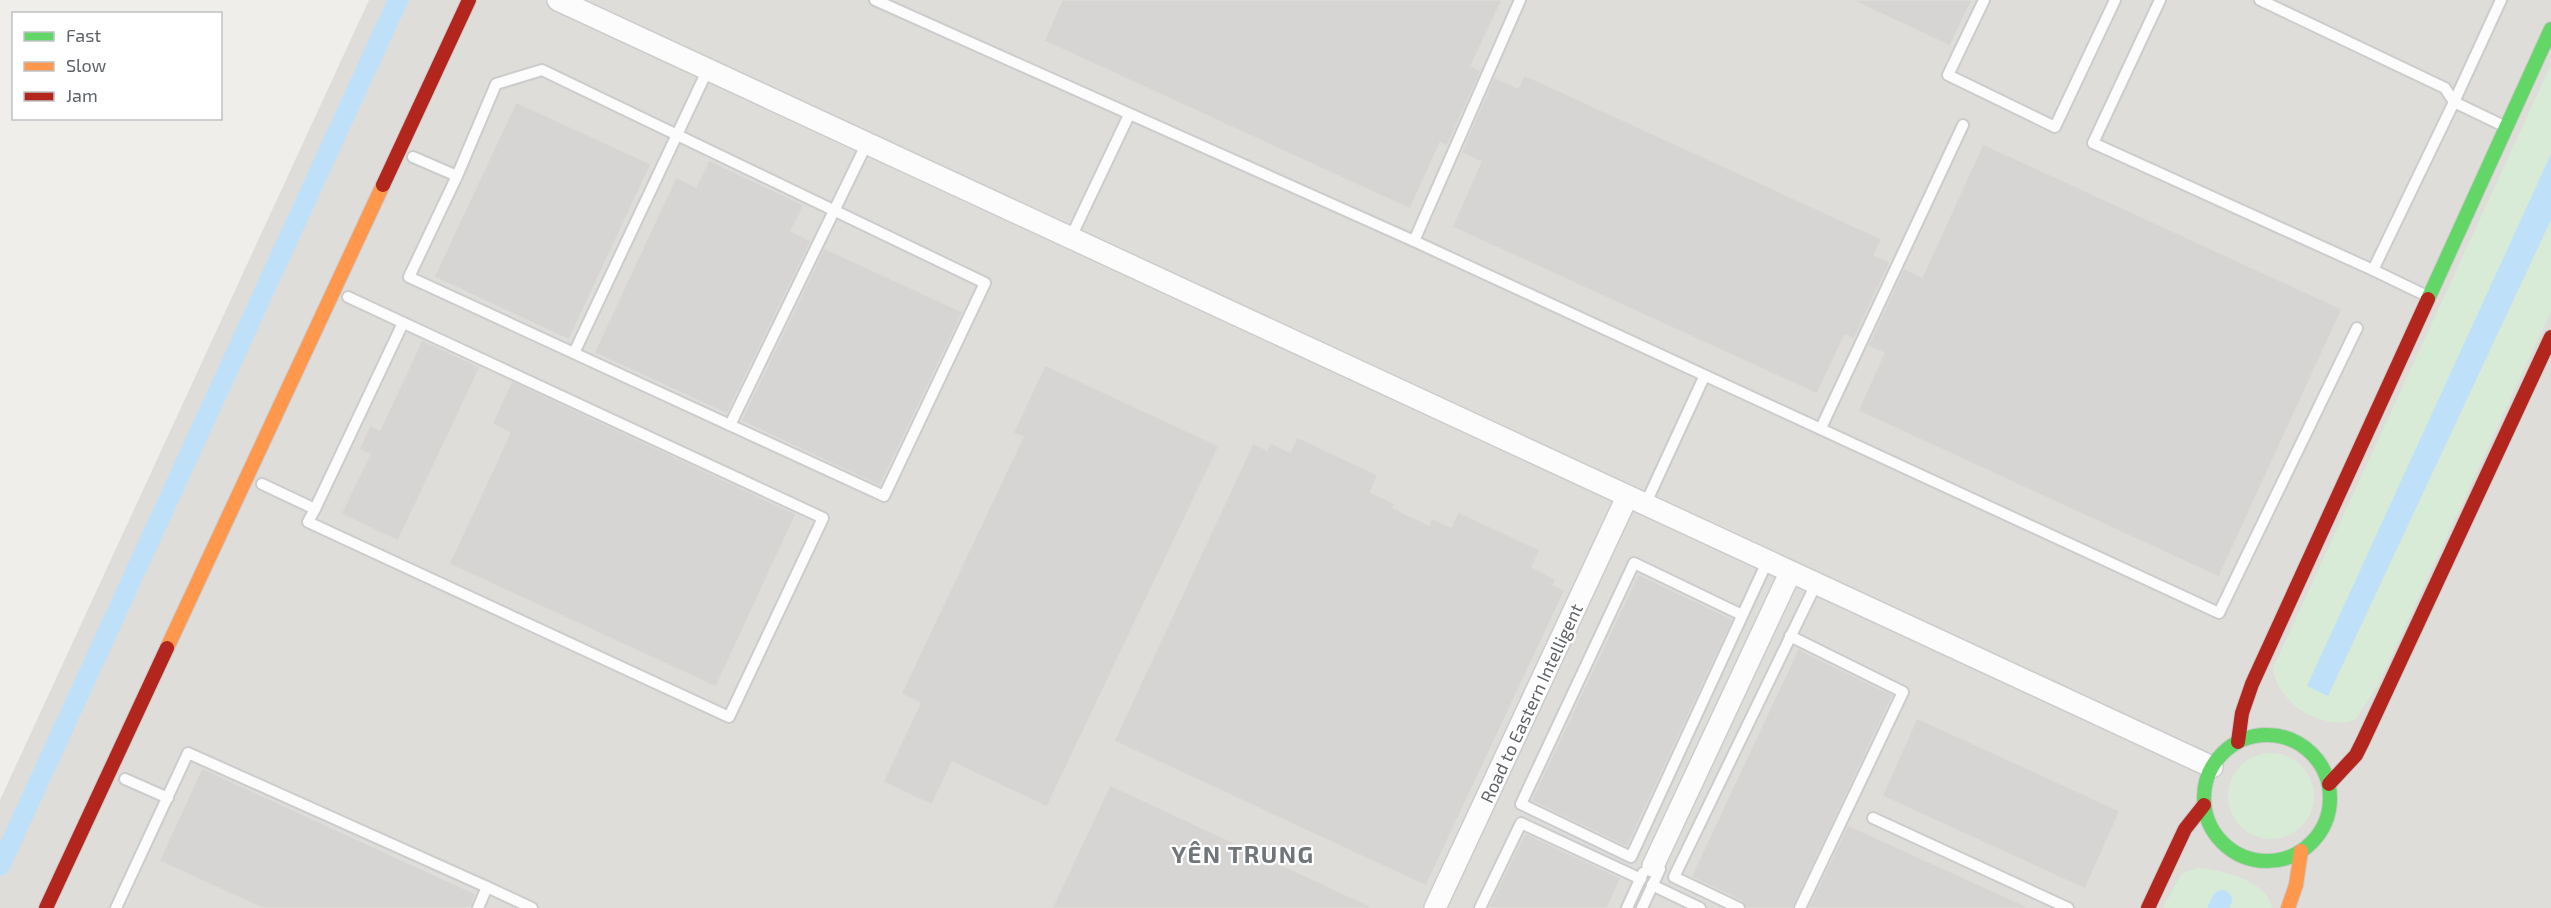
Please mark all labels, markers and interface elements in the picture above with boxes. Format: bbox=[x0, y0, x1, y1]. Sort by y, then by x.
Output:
legend bbox=[12, 12, 222, 120]
text: Fast bbox=[66, 24, 101, 46]
text: Slow bbox=[66, 54, 107, 76]
text: Jam bbox=[66, 84, 98, 106]
street label: Road to Eastern Intelligent bbox=[1475, 600, 1587, 806]
district label: YÊN TRUNG bbox=[1171, 839, 1315, 868]

